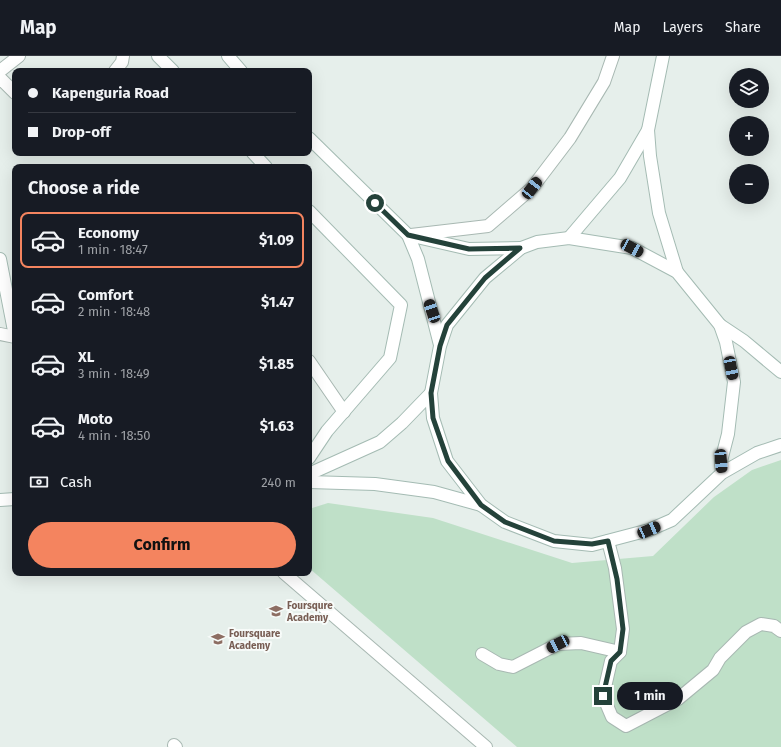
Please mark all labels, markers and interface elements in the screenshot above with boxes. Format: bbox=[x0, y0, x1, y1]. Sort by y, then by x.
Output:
text: Map bbox=[20, 16, 57, 39]
text: Map bbox=[614, 19, 640, 36]
text: Layers bbox=[662, 19, 703, 36]
text: Share bbox=[725, 19, 761, 36]
map controls bbox=[729, 68, 769, 204]
button: layers bbox=[729, 68, 769, 108]
text: Kapenguria Road bbox=[52, 84, 169, 102]
button: + bbox=[729, 116, 769, 156]
text: Drop-off bbox=[52, 123, 111, 141]
button: − bbox=[729, 164, 769, 204]
car bbox=[520, 175, 544, 201]
text: Choose a ride bbox=[28, 177, 140, 199]
route start bbox=[366, 194, 384, 212]
icon: car bbox=[30, 222, 66, 258]
text: Economy bbox=[78, 224, 139, 242]
text: $1.09 bbox=[259, 231, 294, 249]
car bbox=[619, 237, 645, 259]
text: 1 min · 18:47 bbox=[78, 242, 148, 257]
icon: car bbox=[30, 284, 66, 320]
text: Comfort bbox=[78, 286, 134, 304]
text: $1.47 bbox=[261, 293, 294, 311]
car bbox=[422, 298, 442, 324]
text: 2 min · 18:48 bbox=[78, 304, 150, 319]
icon: car bbox=[30, 346, 66, 382]
text: XL bbox=[78, 348, 94, 366]
text: $1.85 bbox=[259, 355, 294, 373]
car bbox=[723, 355, 739, 381]
text: 3 min · 18:49 bbox=[78, 366, 150, 381]
icon: car bbox=[30, 408, 66, 444]
text: Moto bbox=[78, 410, 113, 428]
text: $1.63 bbox=[260, 417, 294, 435]
text: 4 min · 18:50 bbox=[78, 428, 151, 443]
car bbox=[714, 449, 728, 473]
icon: cash bbox=[28, 471, 50, 493]
text: Cash bbox=[60, 473, 92, 491]
text: 240 m bbox=[261, 475, 296, 490]
car bbox=[636, 520, 662, 540]
button: Confirm bbox=[28, 522, 296, 568]
place label: Foursqure Academy bbox=[286, 600, 333, 624]
school or university icon: Foursqure Academy bbox=[268, 603, 284, 619]
place label: Foursquare Academy bbox=[228, 628, 281, 652]
school or university icon: Foursquare Academy bbox=[210, 631, 226, 647]
car bbox=[545, 633, 571, 655]
callout: 1 min bbox=[617, 682, 683, 710]
route end bbox=[594, 687, 612, 705]
text: 1 min bbox=[634, 688, 666, 703]

